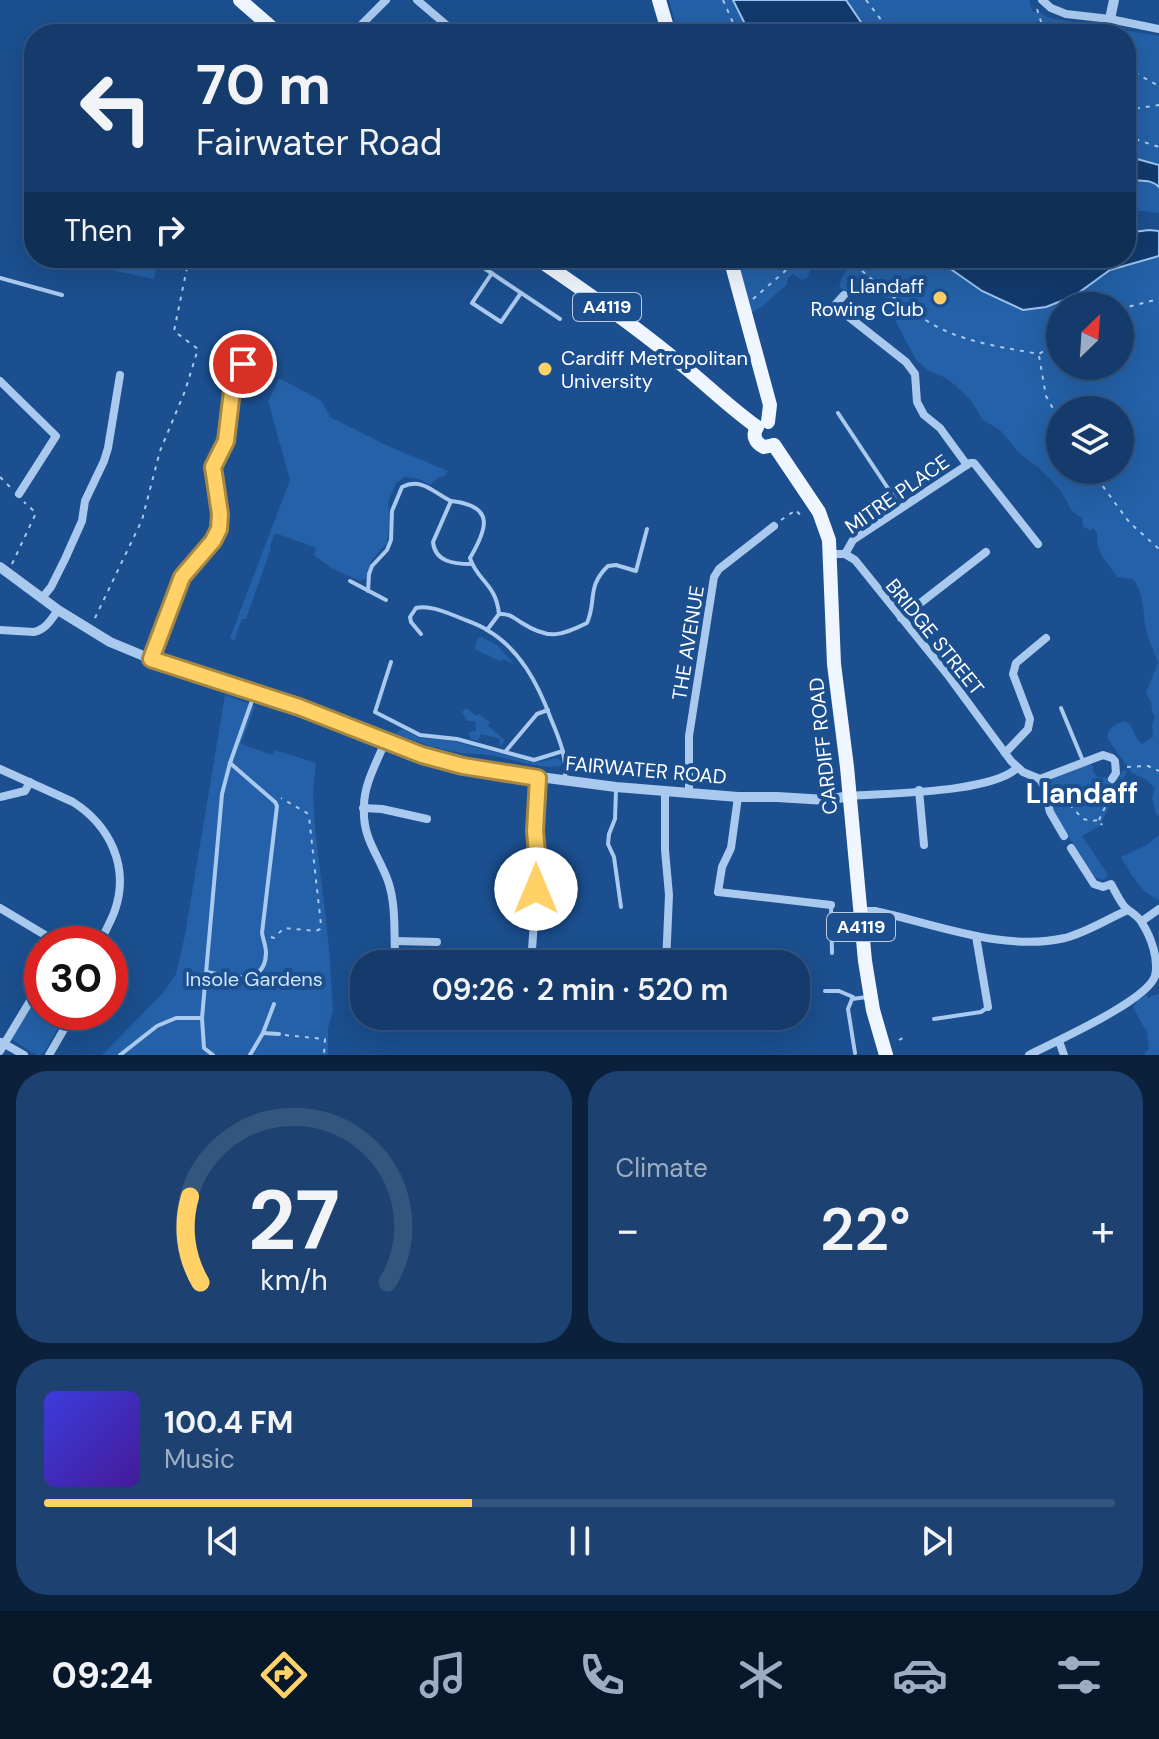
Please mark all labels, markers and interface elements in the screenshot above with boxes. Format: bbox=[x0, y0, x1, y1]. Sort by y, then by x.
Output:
text: 70 m bbox=[196, 48, 331, 121]
icon: left bbox=[64, 56, 168, 160]
text: Fairwater Road bbox=[196, 119, 442, 166]
icon: right bbox=[148, 208, 192, 252]
text: Then bbox=[64, 211, 132, 250]
place label: Llandaff Rowing Club bbox=[810, 273, 924, 322]
marker: Llandaff Rowing Club bbox=[931, 289, 949, 307]
north arrow bbox=[1046, 292, 1134, 380]
map controls bbox=[1046, 292, 1134, 484]
road number: A4119 bbox=[573, 293, 641, 321]
pin bbox=[209, 330, 277, 398]
icon: arrive bbox=[221, 342, 265, 386]
place label: Cardiff Metropolitan University bbox=[561, 345, 748, 394]
marker: Cardiff Metropolitan University bbox=[536, 360, 554, 378]
button: layers bbox=[1046, 396, 1134, 484]
street label: MITRE PLACE bbox=[840, 449, 954, 539]
street label: BRIDGE STREET bbox=[880, 574, 990, 700]
street label: THE AVENUE bbox=[666, 584, 710, 702]
street label: CARDIFF ROAD bbox=[803, 676, 843, 816]
street label: FAIRWATER ROAD bbox=[564, 750, 728, 790]
district label: Llandaff bbox=[1026, 775, 1138, 812]
position arrow bbox=[494, 847, 578, 931]
road number: A4119 bbox=[827, 913, 895, 941]
speed limit sign: 30 bbox=[24, 926, 128, 1030]
park label: Insole Gardens bbox=[185, 966, 323, 992]
text: 09:26 · 2 min · 520 m bbox=[432, 970, 728, 1009]
text: Climate bbox=[616, 1151, 708, 1185]
text: 27 bbox=[248, 1166, 340, 1275]
text: 22° bbox=[820, 1190, 911, 1269]
text: − bbox=[616, 1201, 640, 1259]
text: + bbox=[1091, 1201, 1115, 1259]
text: km/h bbox=[260, 1262, 328, 1299]
text: 100.4 FM bbox=[164, 1403, 293, 1442]
text: Music bbox=[164, 1442, 235, 1476]
icon: previous bbox=[201, 1519, 245, 1563]
icon: pause bbox=[558, 1519, 602, 1563]
icon: next bbox=[915, 1519, 959, 1563]
icon: directions bbox=[256, 1647, 312, 1703]
icon: music bbox=[415, 1647, 471, 1703]
icon: phone bbox=[574, 1647, 630, 1703]
icon: climate bbox=[733, 1647, 789, 1703]
icon: car bbox=[892, 1647, 948, 1703]
icon: filters bbox=[1051, 1647, 1107, 1703]
text: 09:24 bbox=[52, 1652, 153, 1699]

